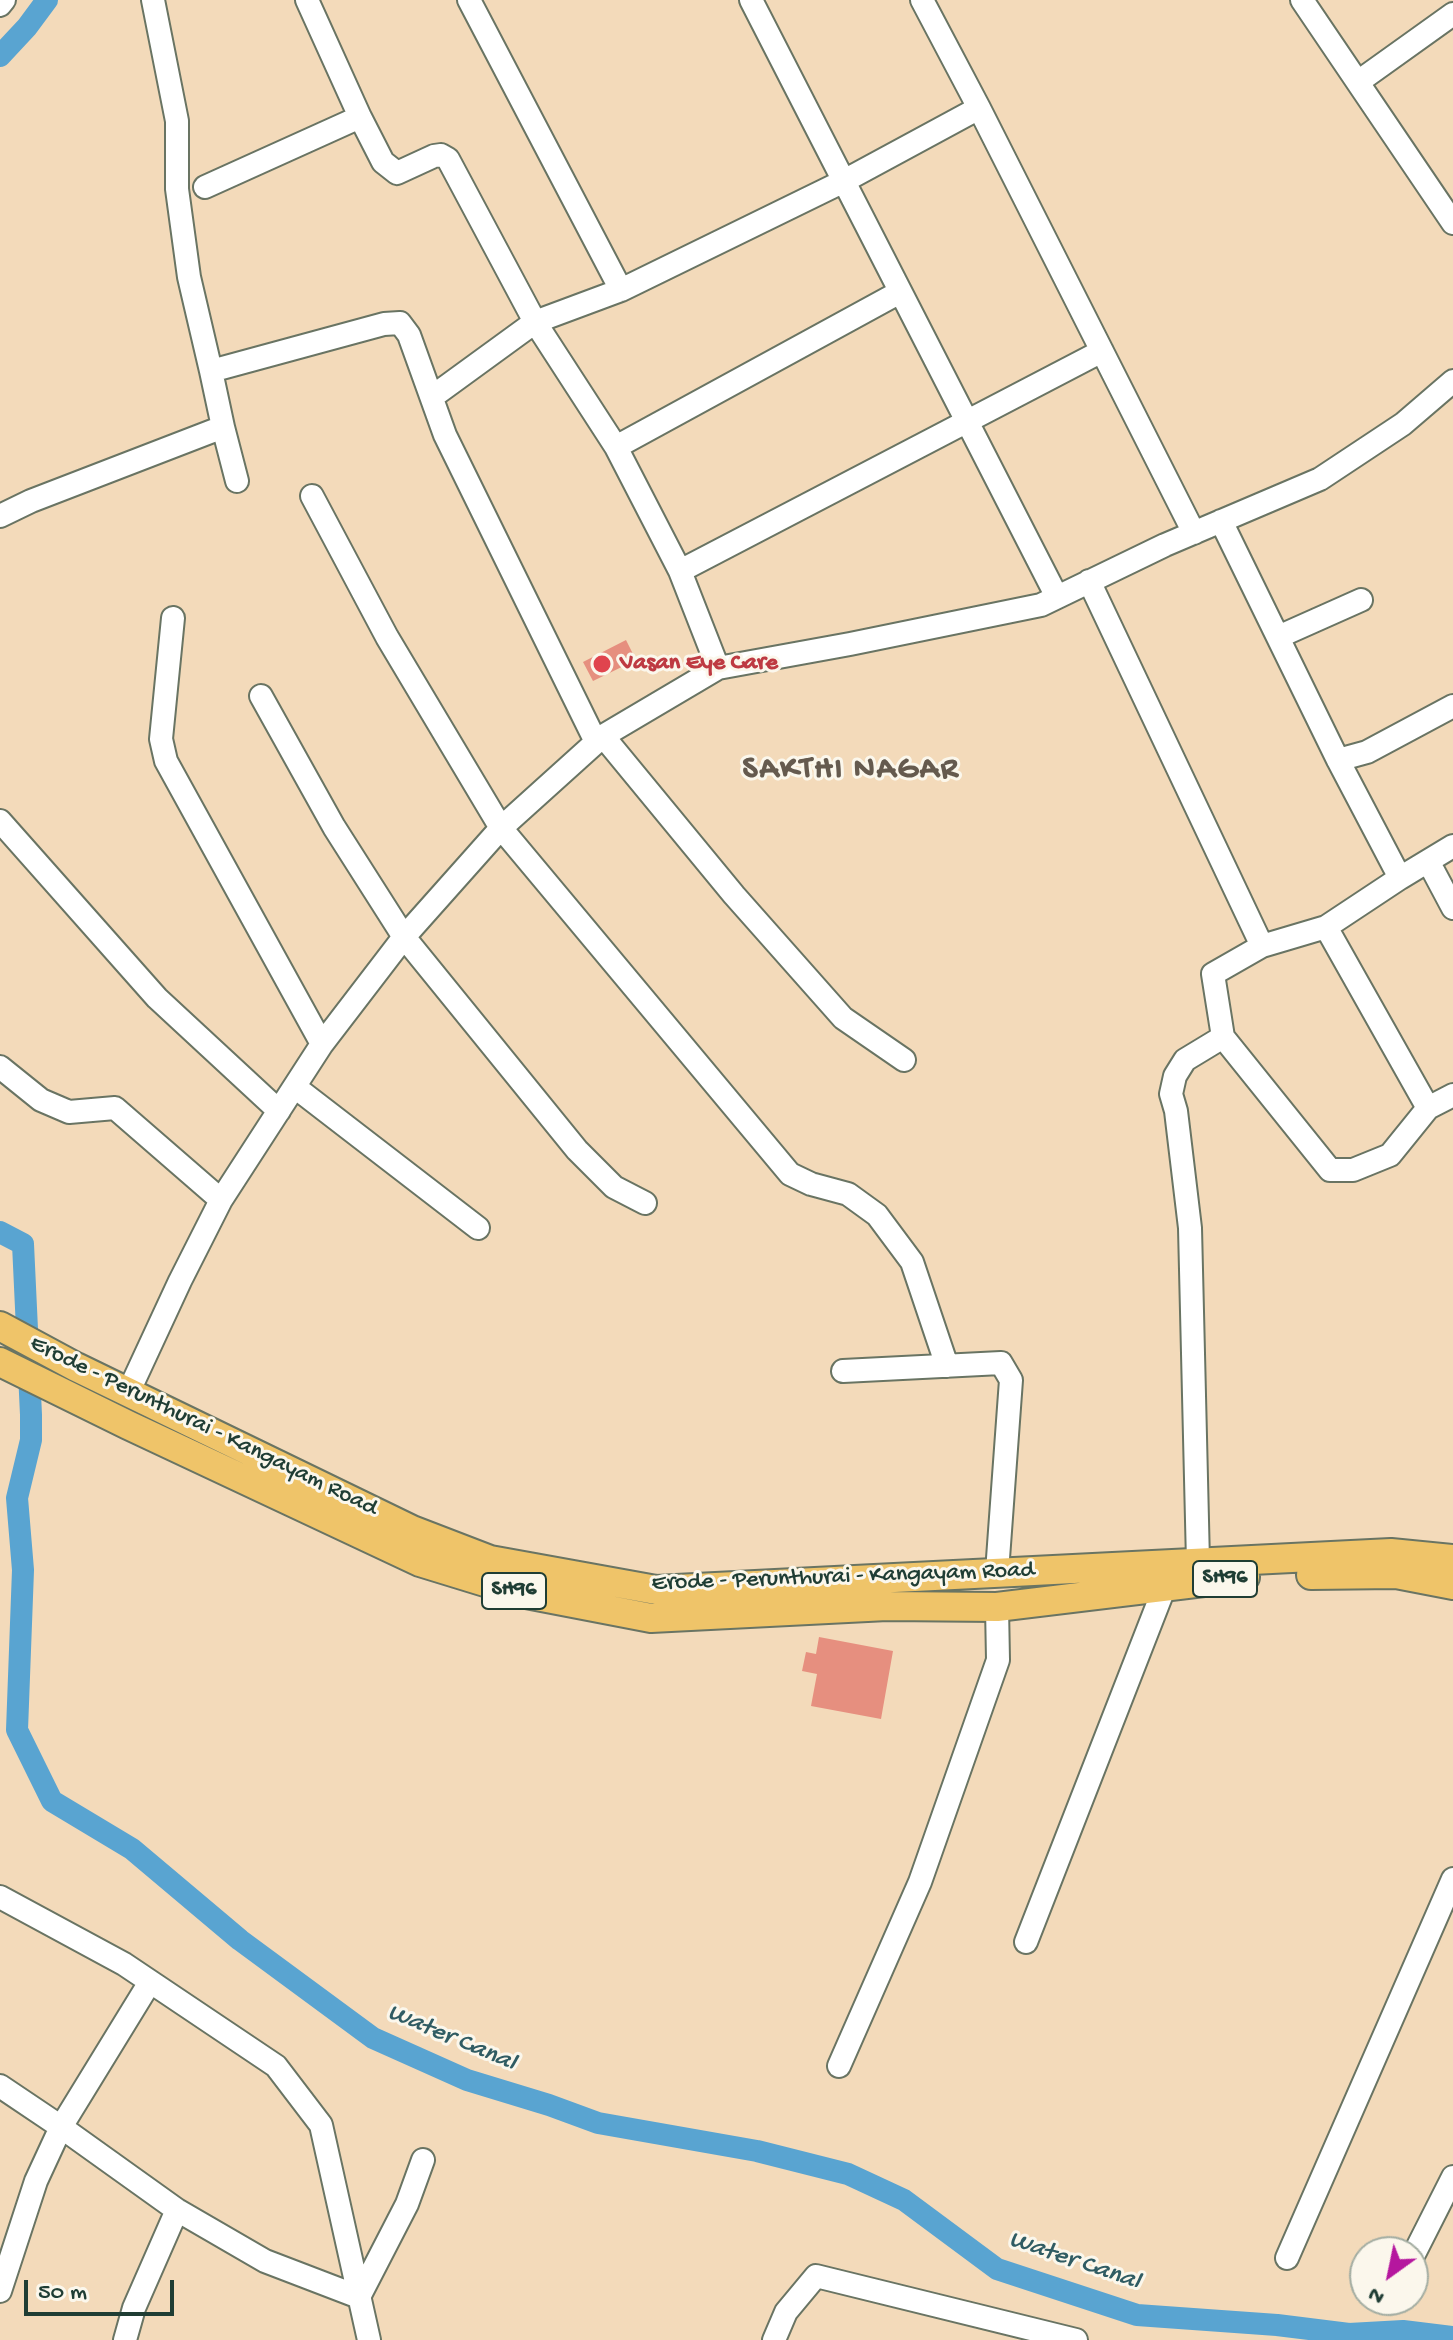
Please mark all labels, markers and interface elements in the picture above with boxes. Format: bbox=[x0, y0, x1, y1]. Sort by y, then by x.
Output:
place label: Vasan Eye Care bbox=[620, 650, 778, 678]
marker: Vasan Eye Care bbox=[591, 653, 613, 675]
district label: SAKTHI NAGAR bbox=[743, 752, 959, 790]
street label: Erode - Perunthurai - Kangayam Road bbox=[25, 1330, 381, 1524]
street label: Erode - Perunthurai - Kangayam Road bbox=[651, 1557, 1035, 1599]
road number: SH96 bbox=[1193, 1561, 1257, 1597]
road number: SH96 bbox=[482, 1573, 546, 1609]
water label: Water Canal bbox=[382, 1998, 520, 2080]
water label: Water Canal bbox=[1004, 2225, 1144, 2299]
north arrow bbox=[1349, 2236, 1429, 2316]
scale bar bbox=[28, 2264, 178, 2314]
text: 50 m bbox=[38, 2279, 87, 2308]
text: N bbox=[1364, 2280, 1390, 2309]

